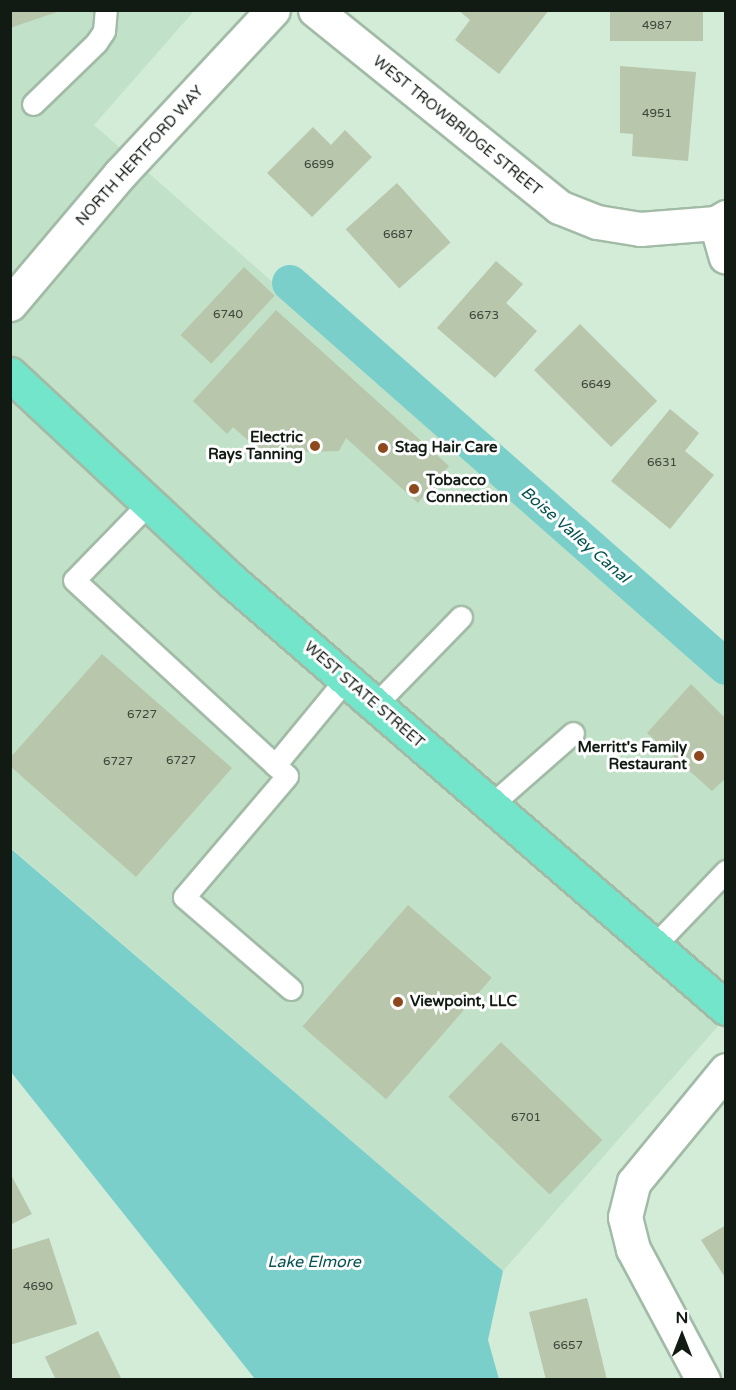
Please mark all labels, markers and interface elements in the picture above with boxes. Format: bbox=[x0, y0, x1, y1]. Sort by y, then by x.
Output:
house number: 4987 bbox=[642, 19, 672, 33]
street label: WEST TROWBRIDGE STREET bbox=[369, 52, 545, 200]
street label: NORTH HERTFORD WAY bbox=[72, 82, 208, 230]
house number: 4951 bbox=[642, 107, 672, 121]
house number: 6699 bbox=[304, 158, 334, 172]
house number: 6687 bbox=[383, 228, 413, 242]
house number: 6740 bbox=[213, 308, 243, 322]
house number: 6673 bbox=[469, 309, 499, 323]
house number: 6649 bbox=[581, 378, 611, 392]
place label: Electric Rays Tanning bbox=[208, 428, 303, 463]
marker: Electric Rays Tanning bbox=[308, 439, 322, 453]
place label: Stag Hair Care bbox=[395, 439, 497, 457]
marker: Stag Hair Care bbox=[376, 441, 390, 455]
house number: 6631 bbox=[647, 456, 677, 470]
place label: Tobacco Connection bbox=[426, 471, 508, 506]
marker: Tobacco Connection bbox=[407, 482, 421, 496]
water label: Boise Valley Canal bbox=[517, 483, 633, 587]
street label: WEST STATE STREET bbox=[300, 638, 428, 752]
house number: 6727 bbox=[127, 708, 157, 722]
place label: Merritt's Family Restaurant bbox=[577, 738, 687, 773]
marker: Merritt's Family Restaurant bbox=[692, 749, 706, 763]
house number: 6727 bbox=[166, 754, 196, 768]
house number: 6727 bbox=[103, 755, 133, 769]
place label: Viewpoint, LLC bbox=[410, 993, 517, 1011]
marker: Viewpoint, LLC bbox=[391, 995, 405, 1009]
house number: 6701 bbox=[511, 1111, 541, 1125]
water label: Lake Elmore bbox=[267, 1252, 361, 1272]
house number: 4690 bbox=[23, 1280, 53, 1294]
north arrow bbox=[652, 1306, 712, 1366]
text: N bbox=[676, 1308, 688, 1328]
house number: 6657 bbox=[553, 1339, 583, 1353]

